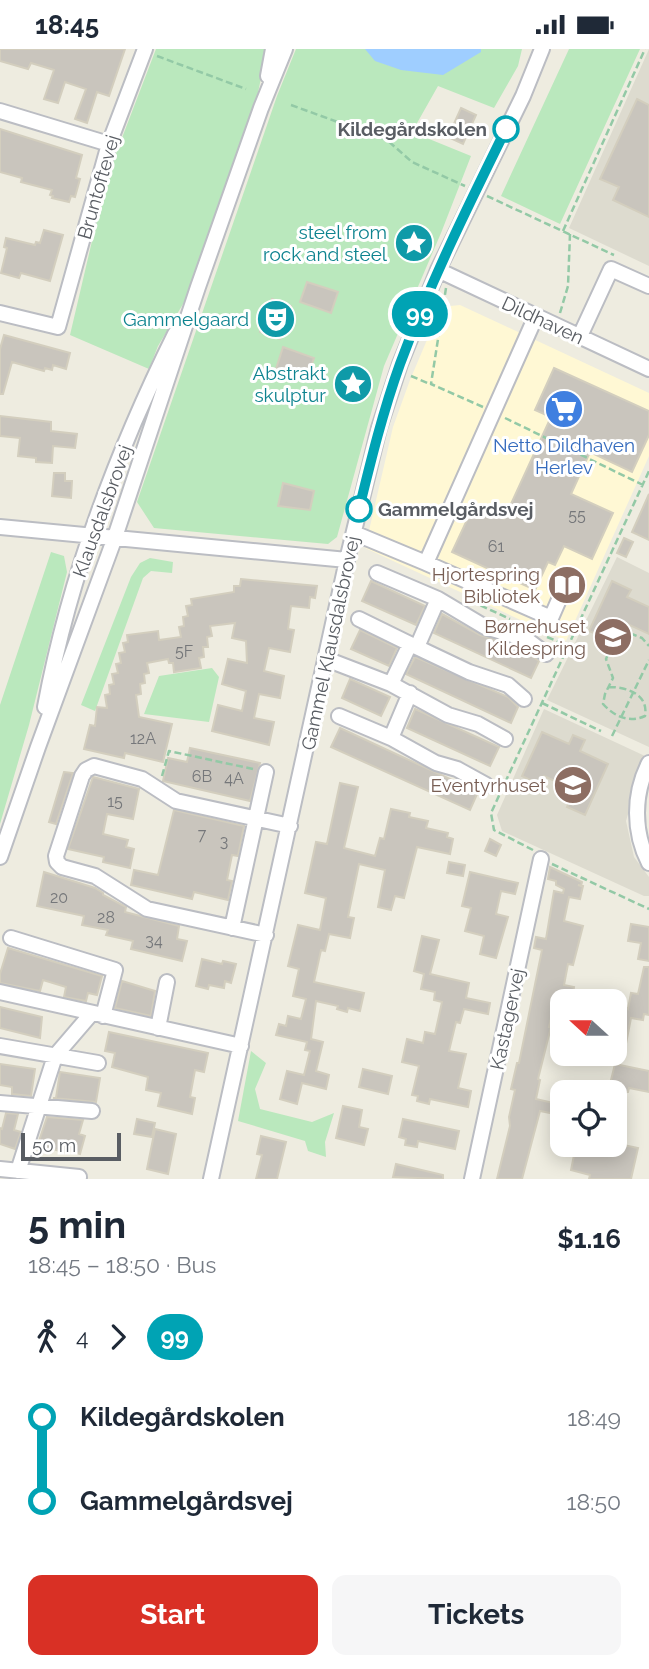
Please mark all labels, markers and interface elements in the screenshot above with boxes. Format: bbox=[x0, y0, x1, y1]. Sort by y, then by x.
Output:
text: 18:45 bbox=[35, 10, 99, 40]
marker: Kildegårdskolen bbox=[493, 116, 519, 142]
place label: Kildegårdskolen bbox=[337, 118, 487, 140]
street label: Bruntoftevej bbox=[73, 132, 123, 242]
place label: steel from rock and steel bbox=[263, 221, 388, 265]
place icon: steel from rock and steel bbox=[393, 222, 435, 264]
line badge: 99 bbox=[388, 291, 452, 337]
street label: Dildhaven bbox=[499, 291, 587, 349]
theatre icon: Gammelgaard bbox=[255, 298, 297, 340]
text: 99 bbox=[406, 299, 434, 328]
place label: Gammelgaard bbox=[123, 308, 249, 330]
place label: Abstrakt skulptur bbox=[252, 362, 327, 406]
place icon: Abstrakt skulptur bbox=[332, 363, 374, 405]
supermarket icon: Netto Dildhaven Herlev bbox=[543, 388, 585, 430]
place label: Netto Dildhaven Herlev bbox=[493, 434, 635, 478]
street label: Klausdalsbrovej bbox=[68, 442, 136, 580]
marker: Gammelgårdsvej bbox=[346, 496, 372, 522]
place label: Gammelgårdsvej bbox=[378, 498, 534, 520]
house number: 55 bbox=[568, 506, 586, 525]
street label: Gammel Klausdalsbrovej bbox=[297, 534, 363, 752]
house number: 61 bbox=[488, 537, 504, 556]
place label: Hjortespring Bibliotek bbox=[432, 563, 540, 607]
library icon: Hjortespring Bibliotek bbox=[546, 564, 588, 606]
place label: Børnehuset Kildespring bbox=[484, 615, 587, 659]
school or university icon: Børnehuset Kildespring bbox=[592, 616, 634, 658]
house number: 5F bbox=[175, 642, 193, 661]
house number: 12A bbox=[130, 729, 156, 748]
school or university icon: Eventyrhuset bbox=[552, 764, 594, 806]
house number: 6B bbox=[192, 767, 212, 786]
house number: 4A bbox=[224, 769, 244, 788]
place label: Eventyrhuset bbox=[431, 774, 547, 796]
house number: 15 bbox=[107, 792, 123, 811]
house number: 7 bbox=[198, 825, 207, 844]
house number: 3 bbox=[220, 832, 228, 851]
house number: 20 bbox=[50, 888, 68, 907]
house number: 28 bbox=[97, 908, 115, 927]
house number: 34 bbox=[145, 931, 163, 950]
street label: Kastagervej bbox=[486, 966, 528, 1072]
north arrow bbox=[550, 989, 626, 1066]
map controls bbox=[550, 989, 627, 1157]
button: locate bbox=[550, 1080, 627, 1157]
scale bar bbox=[21, 1130, 121, 1162]
text: 50 m bbox=[32, 1134, 76, 1156]
text: 5 min bbox=[28, 1202, 126, 1247]
text: $1.16 bbox=[557, 1224, 621, 1254]
text: 18:45 – 18:50 · Bus bbox=[28, 1251, 216, 1278]
icon: walk bbox=[28, 1318, 66, 1356]
icon: forward bbox=[99, 1318, 137, 1356]
text: 99 bbox=[161, 1322, 189, 1351]
text: 4 bbox=[76, 1323, 89, 1350]
text: Kildegårdskolen bbox=[80, 1402, 285, 1432]
text: 18:49 bbox=[567, 1404, 621, 1431]
text: Gammelgårdsvej bbox=[80, 1486, 293, 1516]
text: 18:50 bbox=[567, 1488, 621, 1515]
button: Start bbox=[28, 1575, 318, 1655]
button: Tickets bbox=[332, 1575, 621, 1655]

